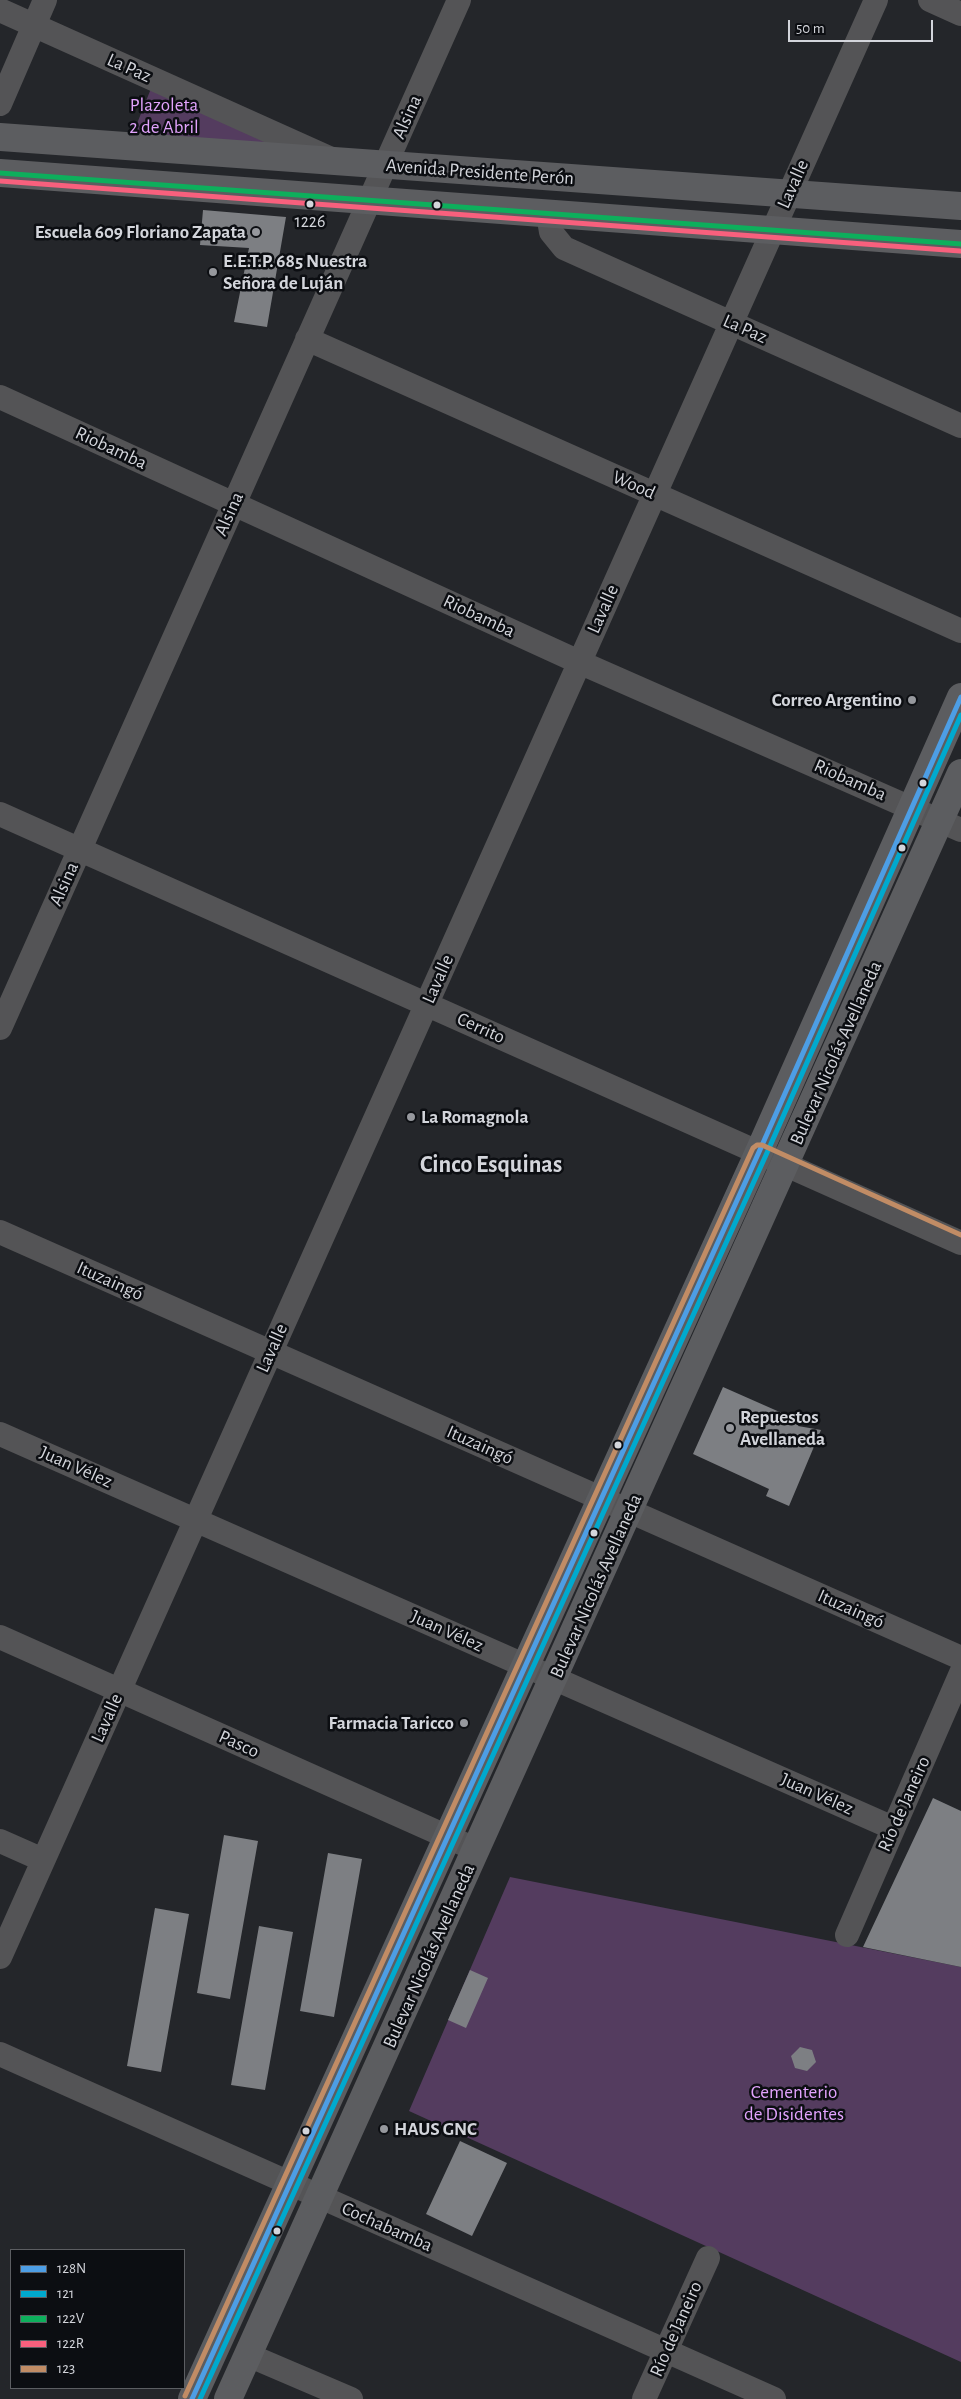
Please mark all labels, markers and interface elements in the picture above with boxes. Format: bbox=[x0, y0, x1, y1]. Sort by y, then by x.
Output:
scale bar bbox=[791, 10, 936, 42]
text: 50 m bbox=[796, 21, 825, 36]
street label: La Paz bbox=[103, 48, 155, 88]
street label: Alsina bbox=[387, 91, 427, 143]
park label: Plazoleta 2 de Abril bbox=[129, 94, 199, 138]
street label: Avenida Presidente Perón bbox=[385, 154, 575, 190]
street label: Lavalle bbox=[772, 156, 814, 212]
marker: 1226 bbox=[305, 199, 315, 209]
unlabelled marker bbox=[432, 200, 442, 210]
place label: 1226 bbox=[294, 211, 326, 233]
place label: Escuela 609 Floriano Zapata bbox=[35, 221, 246, 243]
marker: Escuela 609 Floriano Zapata bbox=[250, 226, 262, 238]
place label: E.E.T.P. 685 Nuestra Señora de Luján bbox=[223, 250, 367, 294]
marker: E.E.T.P. 685 Nuestra Señora de Luján bbox=[207, 266, 219, 278]
street label: La Paz bbox=[719, 309, 771, 349]
street label: Riobamba bbox=[71, 421, 151, 475]
street label: Wood bbox=[609, 466, 659, 504]
street label: Alsina bbox=[209, 488, 249, 540]
street label: Lavalle bbox=[582, 581, 624, 637]
street label: Riobamba bbox=[439, 589, 519, 643]
place label: Correo Argentino bbox=[772, 689, 902, 711]
marker: Correo Argentino bbox=[906, 694, 918, 706]
street label: Riobamba bbox=[810, 754, 890, 806]
unlabelled marker bbox=[918, 778, 928, 788]
unlabelled marker bbox=[897, 843, 907, 853]
street label: Alsina bbox=[44, 858, 84, 910]
street label: Lavalle bbox=[417, 951, 459, 1007]
street label: Bulevar Nicolás Avellaneda bbox=[785, 957, 887, 1149]
street label: Cerrito bbox=[453, 1007, 509, 1049]
place label: La Romagnola bbox=[421, 1106, 529, 1128]
marker: La Romagnola bbox=[405, 1111, 417, 1123]
district label: Cinco Esquinas bbox=[420, 1151, 562, 1179]
street label: Ituzaingó bbox=[73, 1256, 147, 1306]
street label: Lavalle bbox=[251, 1320, 293, 1376]
place label: Repuestos Avellaneda bbox=[740, 1406, 825, 1450]
street label: Ituzaingó bbox=[443, 1420, 517, 1470]
marker: Repuestos Avellaneda bbox=[724, 1422, 736, 1434]
unlabelled marker bbox=[613, 1440, 623, 1450]
street label: Juan Vélez bbox=[36, 1441, 116, 1493]
street label: Bulevar Nicolás Avellaneda bbox=[545, 1490, 647, 1682]
unlabelled marker bbox=[589, 1528, 599, 1538]
street label: Ituzaingó bbox=[814, 1584, 888, 1634]
street label: Juan Vélez bbox=[407, 1605, 487, 1657]
street label: Lavalle bbox=[86, 1690, 128, 1746]
place label: Farmacia Taricco bbox=[328, 1712, 454, 1734]
marker: Farmacia Taricco bbox=[458, 1717, 470, 1729]
street label: Pasco bbox=[215, 1725, 263, 1763]
street label: Río de Janeiro bbox=[873, 1753, 935, 1855]
street label: Juan Vélez bbox=[777, 1768, 857, 1820]
street label: Bulevar Nicolás Avellaneda bbox=[378, 1860, 480, 2052]
park label: Cementerio de Disidentes bbox=[744, 2081, 844, 2125]
place label: HAUS GNC bbox=[394, 2118, 477, 2140]
marker: HAUS GNC bbox=[378, 2123, 390, 2135]
unlabelled marker bbox=[301, 2126, 311, 2136]
street label: Cochabamba bbox=[338, 2197, 436, 2257]
unlabelled marker bbox=[272, 2226, 282, 2236]
legend bbox=[10, 2249, 185, 2389]
text: 128N bbox=[57, 2261, 86, 2276]
street label: Río de Janeiro bbox=[645, 2278, 707, 2380]
text: 121 bbox=[57, 2286, 74, 2301]
text: 122V bbox=[57, 2311, 84, 2326]
text: 122R bbox=[57, 2336, 84, 2351]
text: 123 bbox=[57, 2361, 75, 2376]

